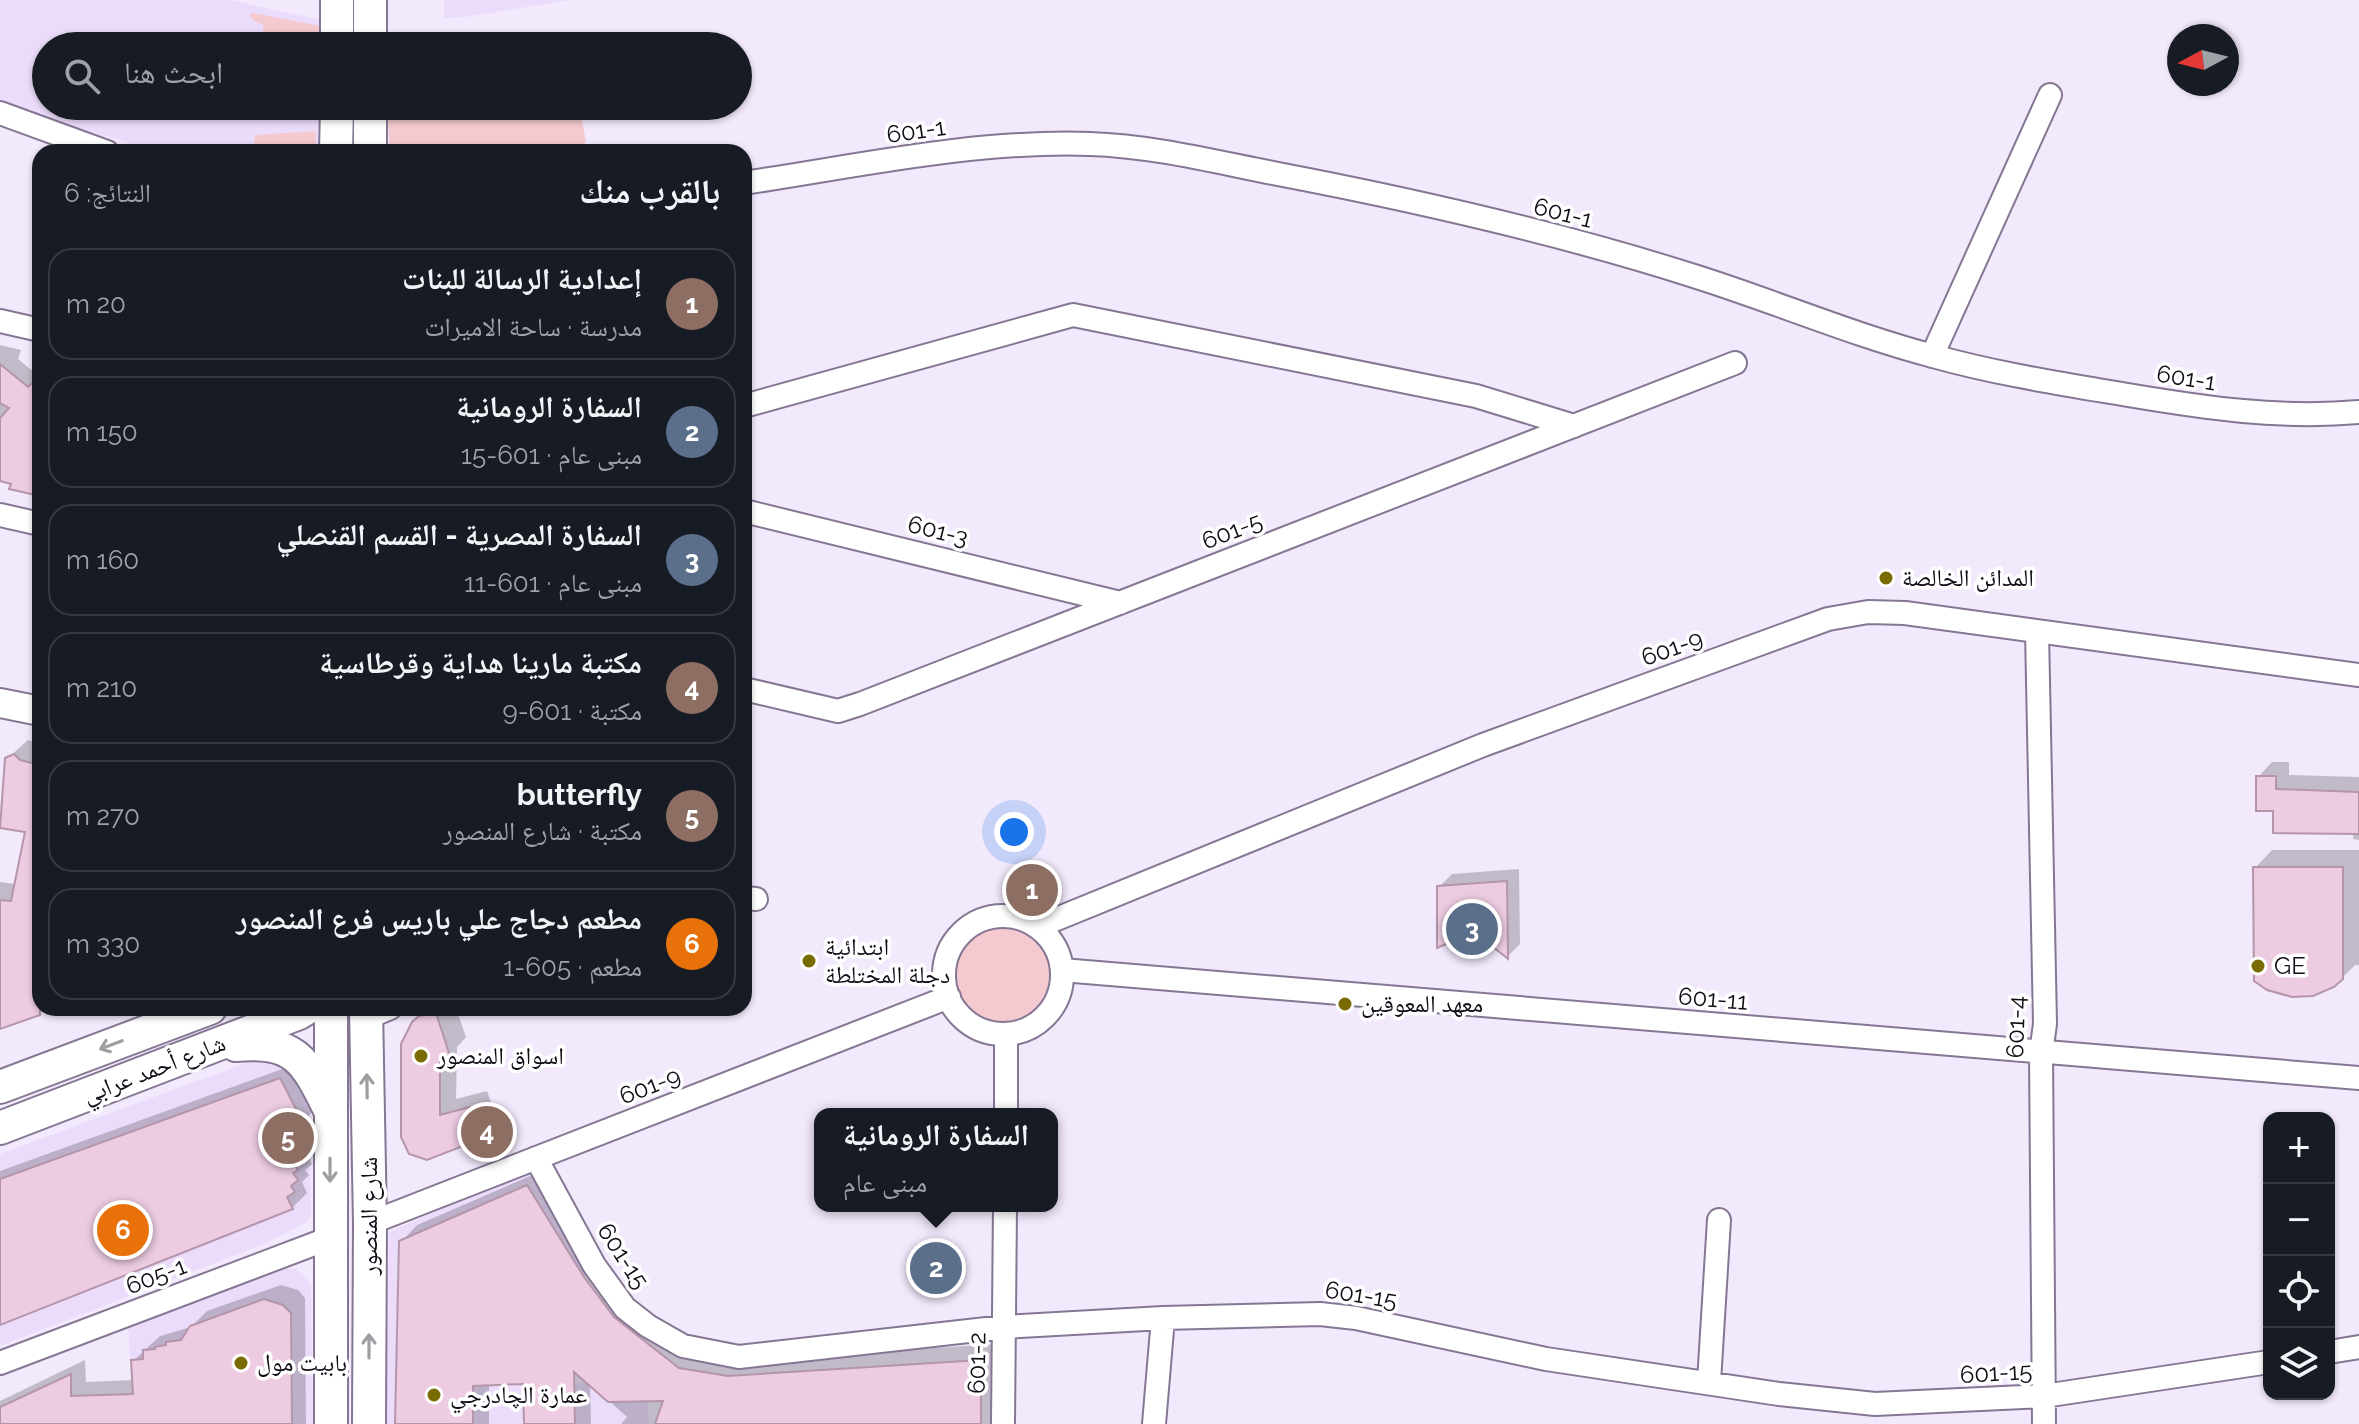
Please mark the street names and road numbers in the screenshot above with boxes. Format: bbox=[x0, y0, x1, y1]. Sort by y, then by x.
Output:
street label: 601-1 bbox=[884, 112, 947, 149]
street label: 601-1 bbox=[1531, 191, 1595, 234]
street label: 601-1 bbox=[2154, 359, 2218, 396]
street label: 601-5 bbox=[1198, 506, 1266, 555]
street label: 601-3 bbox=[905, 509, 971, 552]
street label: 601-9 bbox=[1637, 623, 1707, 672]
street label: 601-11 bbox=[1677, 981, 1749, 1016]
street label: 601-4 bbox=[2000, 995, 2031, 1059]
street label: شارع أحمد عرابي bbox=[78, 1028, 231, 1114]
street label: 601-9 bbox=[615, 1061, 685, 1110]
street label: شارع المنصور bbox=[354, 1157, 384, 1276]
street label: 601-15 bbox=[592, 1217, 655, 1294]
street label: 605-1 bbox=[121, 1251, 190, 1300]
street label: 601-15 bbox=[1323, 1275, 1399, 1314]
street label: 601-2 bbox=[961, 1332, 992, 1394]
street label: 601-15 bbox=[1959, 1356, 2033, 1389]

